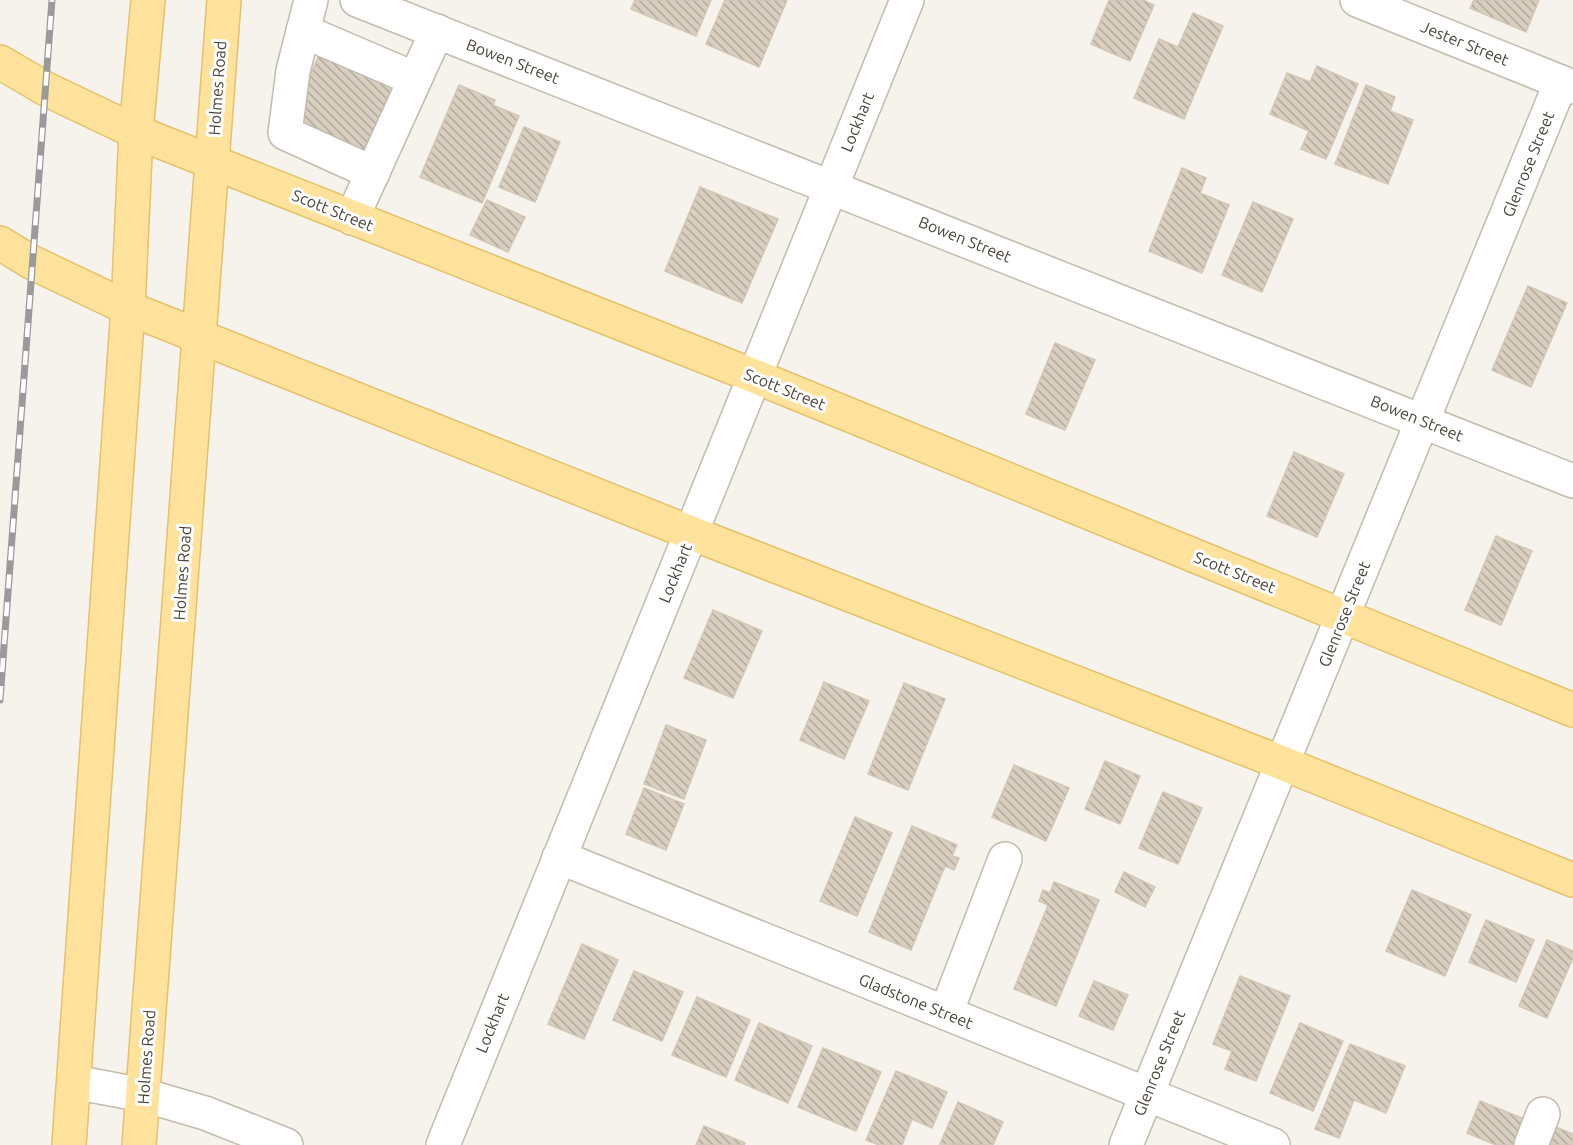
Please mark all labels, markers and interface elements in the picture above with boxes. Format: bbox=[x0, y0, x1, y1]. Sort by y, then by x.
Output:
street label: Jester Street bbox=[1418, 17, 1512, 69]
street label: Bowen Street bbox=[464, 35, 563, 87]
street label: Holmes Road bbox=[205, 40, 229, 136]
street label: Lockhart bbox=[837, 89, 877, 154]
street label: Glenrose Street bbox=[1499, 108, 1558, 219]
street label: Scott Street bbox=[290, 186, 377, 235]
street label: Bowen Street bbox=[916, 212, 1015, 266]
street label: Scott Street bbox=[742, 365, 829, 414]
street label: Bowen Street bbox=[1368, 391, 1467, 445]
street label: Holmes Road bbox=[170, 525, 194, 621]
street label: Lockhart bbox=[655, 540, 695, 605]
street label: Scott Street bbox=[1192, 548, 1279, 597]
street label: Glenrose Street bbox=[1315, 558, 1374, 669]
street label: Gladstone Street bbox=[856, 970, 976, 1032]
street label: Lockhart bbox=[472, 990, 512, 1055]
street label: Glenrose Street bbox=[1130, 1007, 1189, 1118]
street label: Holmes Road bbox=[134, 1009, 158, 1105]

